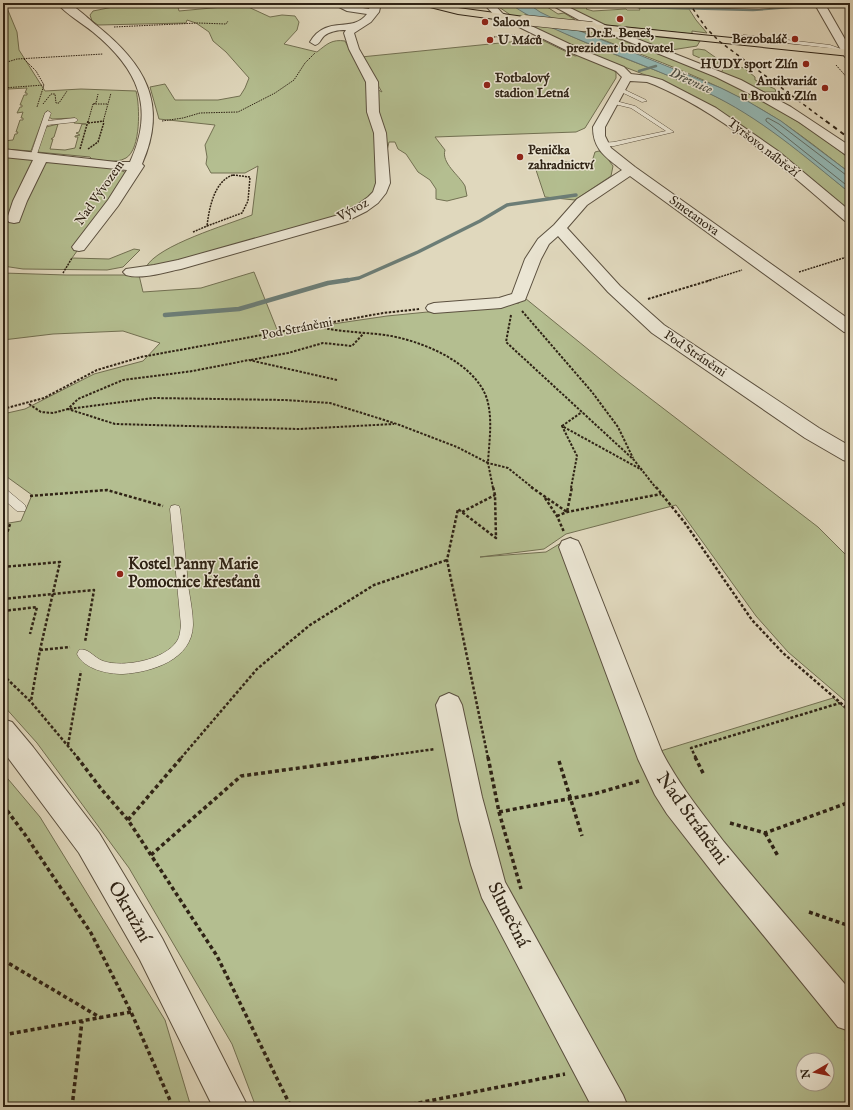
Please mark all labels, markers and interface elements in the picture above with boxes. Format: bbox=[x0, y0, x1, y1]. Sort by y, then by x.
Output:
place label: Saloon bbox=[493, 14, 530, 31]
marker: Dr.E. Beneš, prezident budovatel bbox=[615, 14, 625, 24]
marker: Saloon bbox=[480, 17, 490, 27]
place label: Dr.E. Beneš, prezident budovatel bbox=[565, 25, 674, 57]
place label: Bezobaláč bbox=[732, 31, 787, 48]
place label: U Máců bbox=[497, 32, 542, 49]
marker: Bezobaláč bbox=[790, 34, 800, 44]
marker: U Máců bbox=[485, 35, 495, 45]
place label: HUDY sport Zlín bbox=[700, 56, 798, 73]
marker: HUDY sport Zlín bbox=[801, 59, 811, 69]
water label: Dřevnice bbox=[667, 64, 716, 99]
place label: Fotbalový stadion Letná bbox=[495, 70, 569, 102]
place label: Antikvariát u Brouků Zlín bbox=[741, 73, 818, 105]
marker: Fotbalový stadion Letná bbox=[482, 80, 492, 90]
marker: Antikvariát u Brouků Zlín bbox=[820, 83, 830, 93]
street label: Tyršovo nábřeží bbox=[724, 115, 804, 182]
place label: Penička zahradnictví bbox=[528, 142, 595, 174]
marker: Penička zahradnictví bbox=[515, 152, 525, 162]
street label: Nad Vývozem bbox=[71, 157, 129, 229]
street label: Smetanova bbox=[666, 192, 723, 240]
street label: Vývoz bbox=[333, 195, 372, 226]
street label: Pod Stráněmi bbox=[260, 314, 334, 344]
street label: Pod Stráněmi bbox=[660, 327, 730, 381]
place label: Kostel Panny Marie Pomocnice křesťanů bbox=[128, 555, 261, 593]
marker: Kostel Panny Marie Pomocnice křesťanů bbox=[115, 569, 125, 579]
street label: Nad Stráněmi bbox=[650, 768, 734, 870]
street label: Okružní bbox=[102, 877, 157, 949]
street label: Slunečná bbox=[481, 878, 535, 952]
north arrow bbox=[795, 1052, 835, 1092]
text: N bbox=[798, 1067, 814, 1080]

